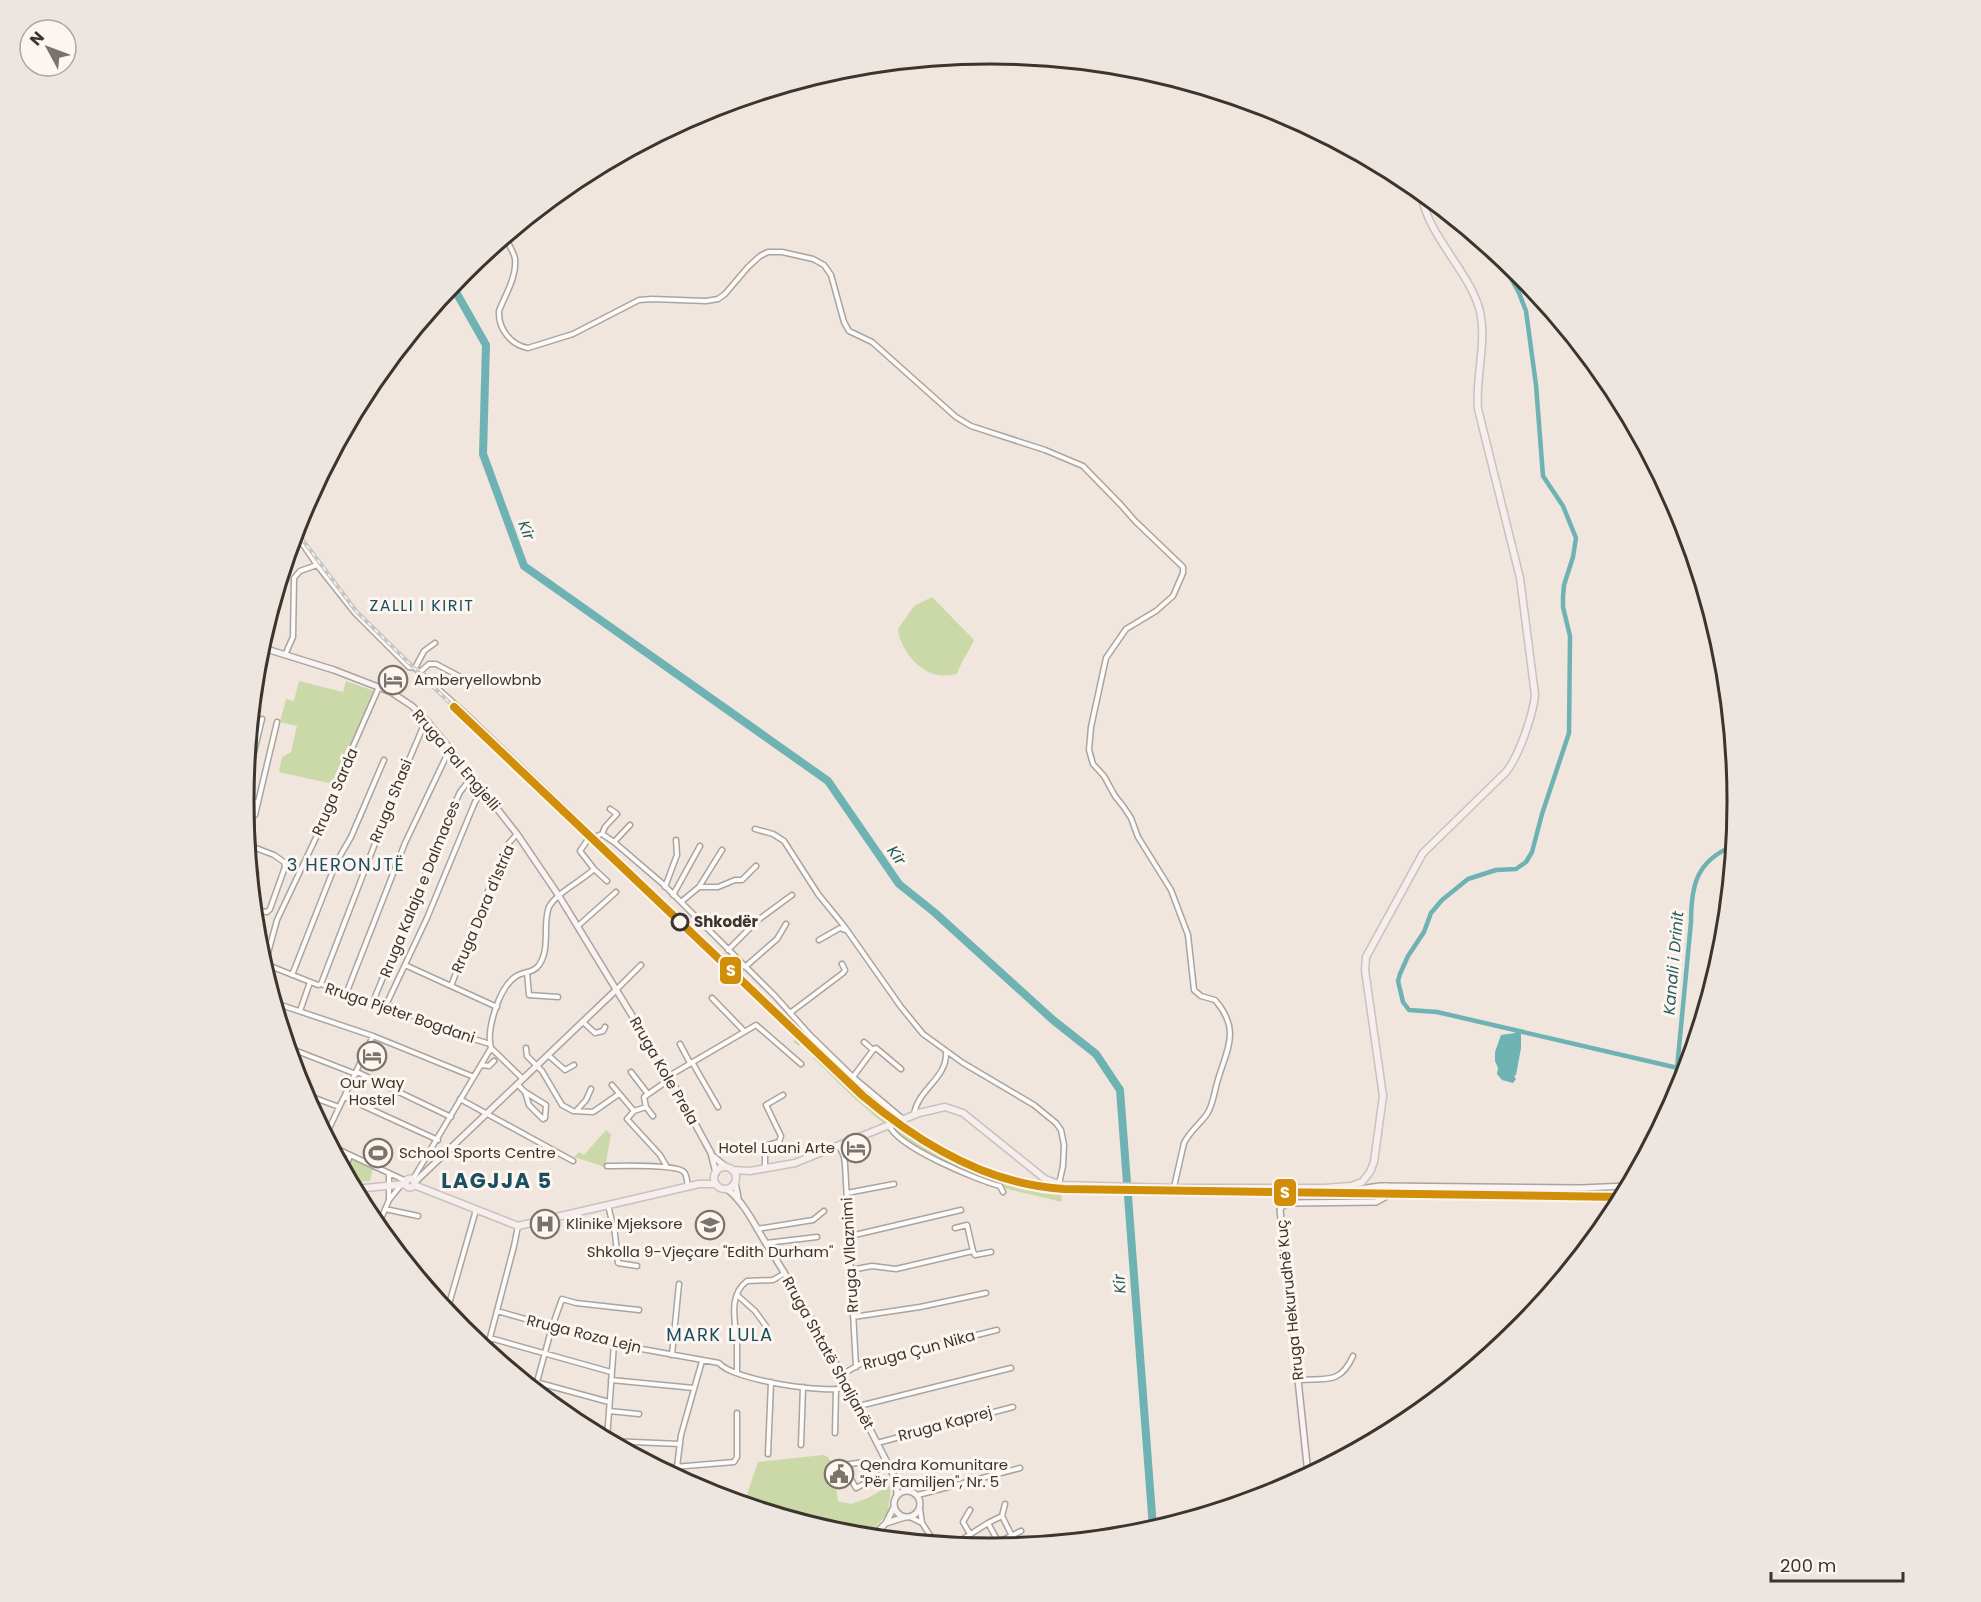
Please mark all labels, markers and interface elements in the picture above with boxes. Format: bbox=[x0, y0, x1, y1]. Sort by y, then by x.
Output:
north arrow bbox=[18, 18, 78, 78]
text: N bbox=[24, 26, 50, 51]
water label: Kir bbox=[512, 517, 541, 544]
district label: ZALLI I KIRIT bbox=[369, 594, 475, 617]
hotel icon: Amberyellowbnb bbox=[377, 664, 409, 696]
place label: Amberyellowbnb bbox=[414, 669, 542, 690]
street label: Rruga Pal Engjelli bbox=[408, 704, 505, 815]
street label: Rruga Sarda bbox=[307, 745, 362, 839]
street label: Rruga Shasi bbox=[364, 756, 417, 846]
street label: Rruga Kalaja e Dalmaces bbox=[374, 797, 465, 980]
street label: Rruga Dora d'Istria bbox=[446, 841, 519, 976]
water label: Kir bbox=[882, 841, 912, 871]
district label: 3 HERONJTË bbox=[287, 852, 405, 877]
water label: Kanali i Drinit bbox=[1658, 909, 1690, 1016]
place label: Shkodër bbox=[694, 911, 759, 932]
marker: Shkodër bbox=[671, 913, 689, 931]
line badge: S bbox=[719, 956, 742, 985]
text: S bbox=[726, 959, 736, 982]
street label: Rruga Pjeter Bogdani bbox=[322, 977, 478, 1048]
street label: Rruga Kole Prela bbox=[625, 1013, 704, 1129]
hotel icon: Our Way Hostel bbox=[356, 1040, 388, 1072]
place label: Our Way Hostel bbox=[340, 1072, 405, 1110]
hotel icon: Hotel Luani Arte bbox=[840, 1132, 872, 1164]
sports icon: School Sports Centre bbox=[362, 1137, 394, 1169]
place label: Hotel Luani Arte bbox=[719, 1137, 835, 1158]
place label: School Sports Centre bbox=[399, 1142, 556, 1163]
district label: LAGJJA 5 bbox=[441, 1166, 553, 1195]
line badge: S bbox=[1273, 1178, 1297, 1207]
text: S bbox=[1280, 1181, 1290, 1204]
street label: Rruga Vllaznimi bbox=[836, 1197, 863, 1313]
hospital icon: Klinike Mjeksore bbox=[529, 1208, 561, 1240]
school or university icon: Shkolla 9-Vjeçare "Edith Durham" bbox=[694, 1209, 726, 1241]
place label: Klinike Mjeksore bbox=[566, 1213, 683, 1234]
street label: Rruga Hekurudhë Kuç bbox=[1271, 1219, 1308, 1381]
place label: Shkolla 9-Vjeçare "Edith Durham" bbox=[587, 1241, 833, 1262]
water label: Kir bbox=[1107, 1272, 1132, 1294]
street label: Rruga Shtatë Shaljanët bbox=[778, 1273, 879, 1433]
street label: Rruga Roza Lejn bbox=[525, 1309, 644, 1358]
district label: MARK LULA bbox=[666, 1322, 774, 1347]
street label: Rruga Çun Nika bbox=[860, 1324, 977, 1375]
street label: Rruga Kaprej bbox=[896, 1401, 994, 1446]
place label: Qendra Komunitare "Për Familjen", Nr. 5 bbox=[860, 1454, 1008, 1492]
public building icon: Qendra Komunitare "Për Familjen", Nr. 5 bbox=[823, 1458, 855, 1490]
scale bar bbox=[1771, 1545, 1903, 1583]
text: 200 m bbox=[1780, 1553, 1836, 1578]

